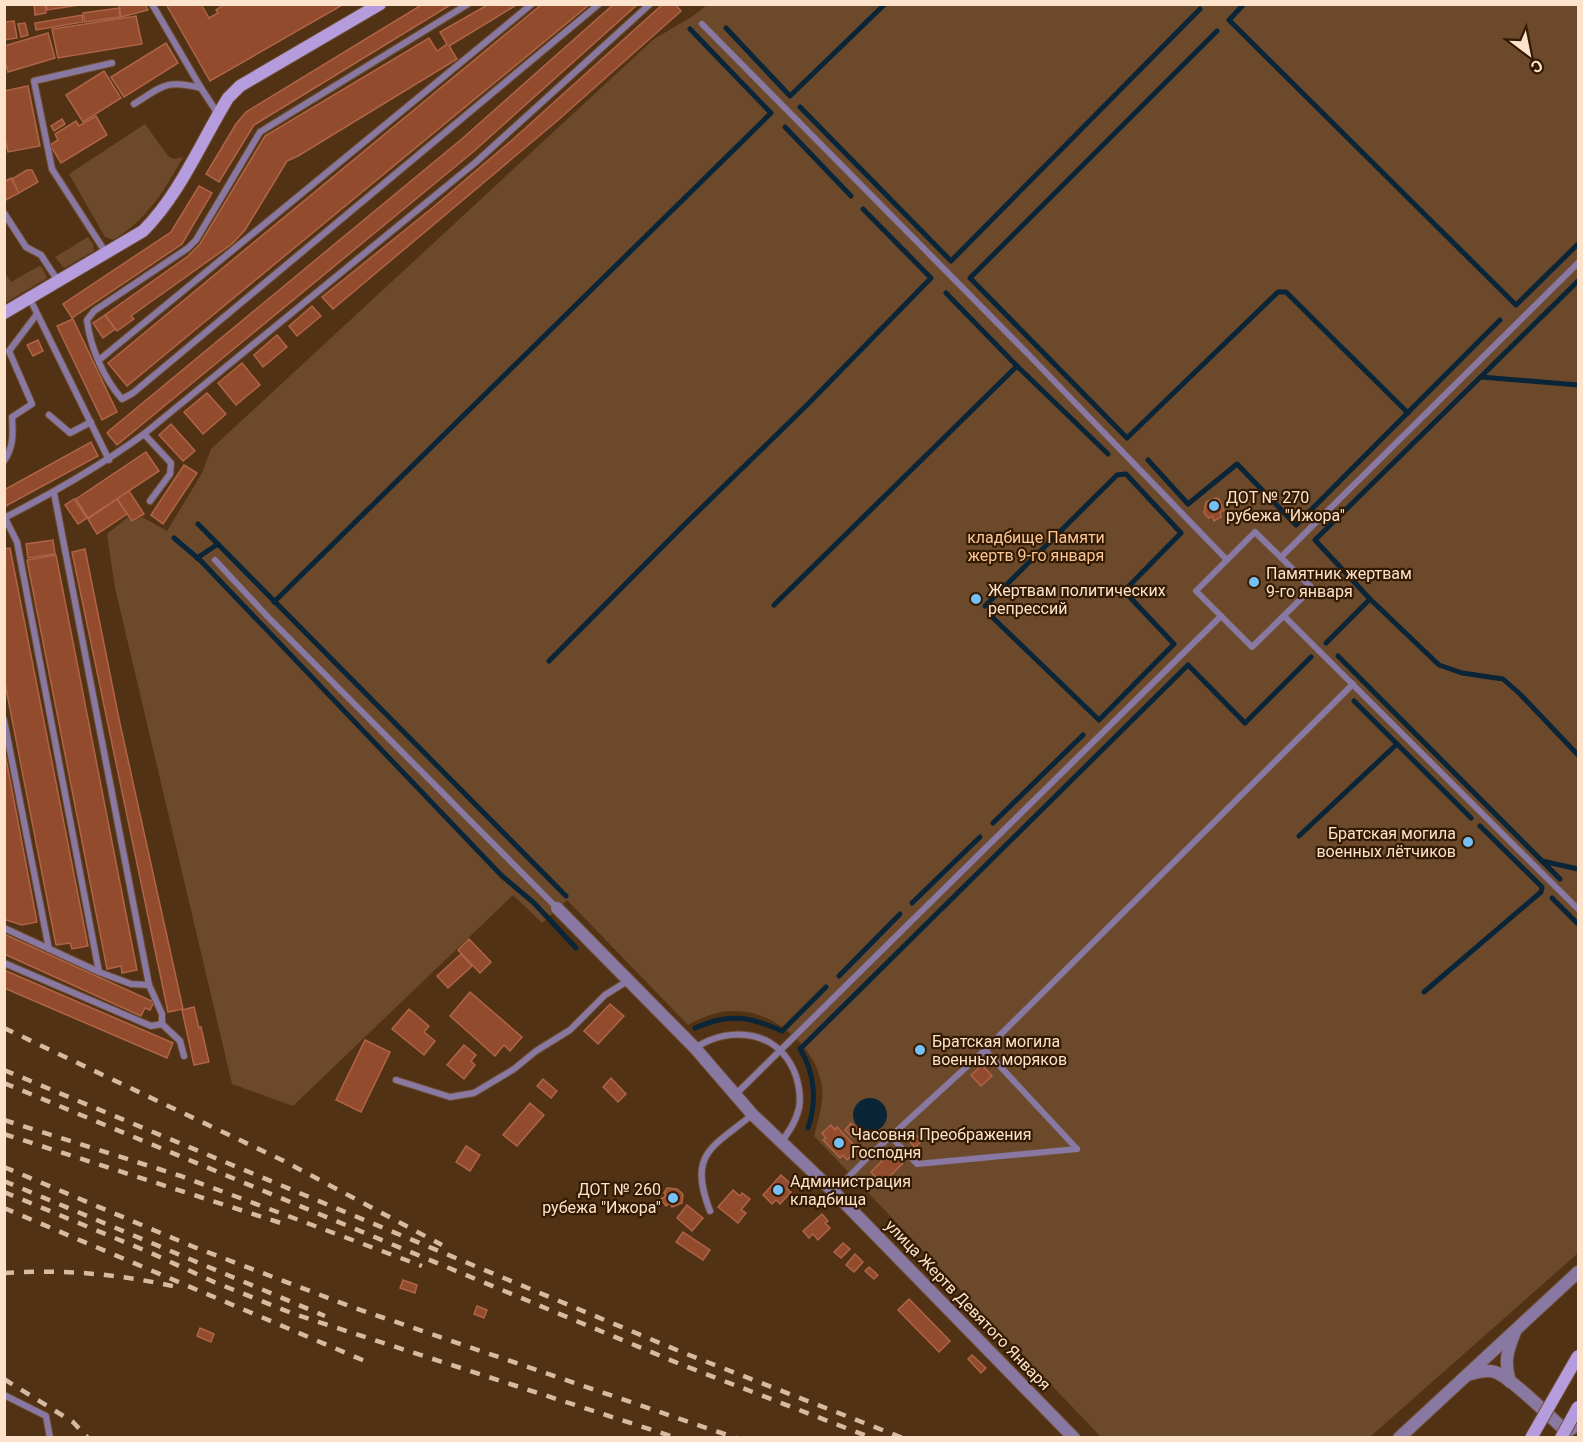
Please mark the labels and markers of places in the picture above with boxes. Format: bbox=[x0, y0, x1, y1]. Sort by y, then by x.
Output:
place label: ДОТ № 270 рубежа "Ижора" bbox=[1226, 488, 1345, 525]
marker: ДОТ № 270 рубежа "Ижора" bbox=[1207, 499, 1221, 513]
place label: Памятник жертвам 9-го января bbox=[1266, 564, 1412, 601]
marker: Памятник жертвам 9-го января bbox=[1247, 575, 1261, 589]
place label: Жертвам политических репрессий bbox=[988, 581, 1166, 618]
marker: Жертвам политических репрессий bbox=[969, 592, 983, 606]
place label: Братская могила военных лётчиков bbox=[1316, 824, 1456, 861]
marker: Братская могила военных лётчиков bbox=[1461, 835, 1475, 849]
place label: Братская могила военных моряков bbox=[932, 1032, 1067, 1069]
marker: Братская могила военных моряков bbox=[913, 1043, 927, 1057]
place label: Часовня Преображения Господня bbox=[851, 1125, 1032, 1162]
marker: Часовня Преображения Господня bbox=[832, 1136, 846, 1150]
place label: Администрация кладбища bbox=[790, 1172, 911, 1209]
place label: ДОТ № 260 рубежа "Ижора" bbox=[542, 1180, 661, 1217]
marker: Администрация кладбища bbox=[771, 1183, 785, 1197]
marker: ДОТ № 260 рубежа "Ижора" bbox=[666, 1191, 680, 1205]

